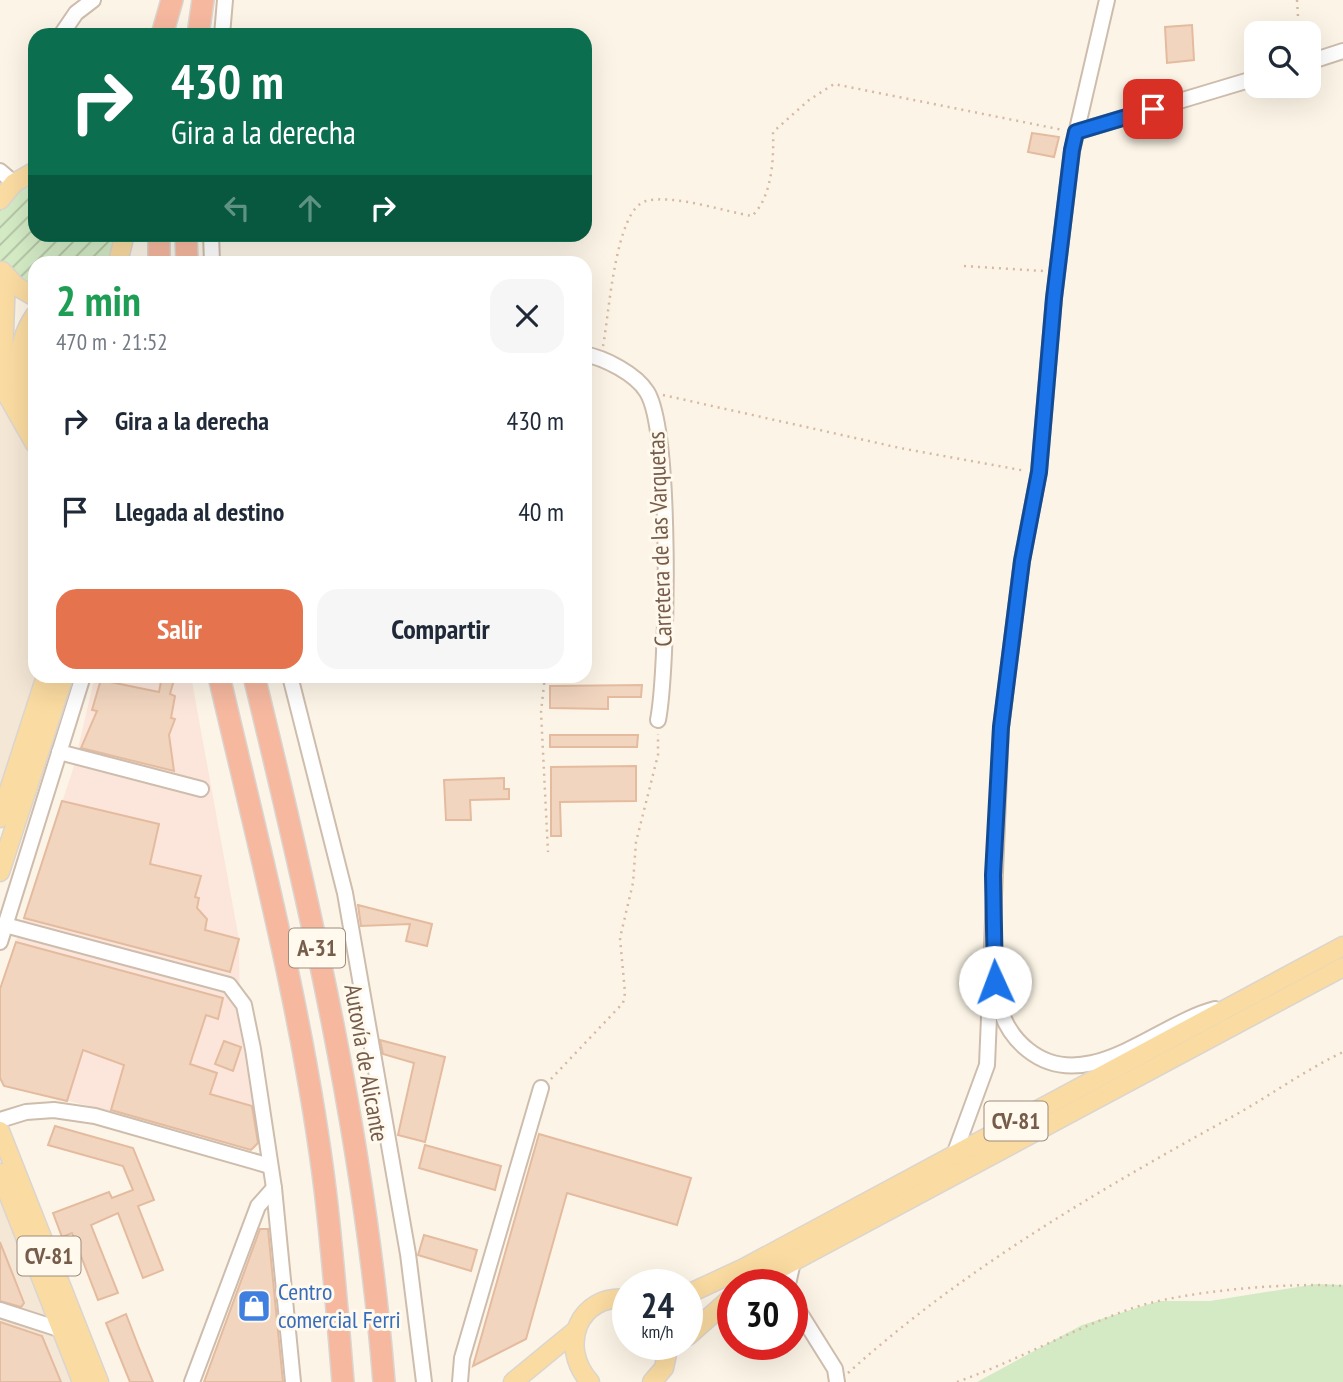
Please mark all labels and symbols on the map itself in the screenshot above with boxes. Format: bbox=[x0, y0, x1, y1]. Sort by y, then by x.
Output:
pin bbox=[1123, 79, 1183, 139]
street label: Carretera de las Varquetas bbox=[640, 431, 679, 647]
road number: A-31 bbox=[289, 928, 345, 967]
position arrow bbox=[958, 945, 1032, 1019]
street label: Autovía de Alicante bbox=[337, 982, 396, 1144]
road number: CV-81 bbox=[984, 1102, 1048, 1140]
road number: CV-81 bbox=[18, 1236, 80, 1275]
speed limit sign: 30 bbox=[717, 1269, 808, 1360]
place label: Centro comercial Ferri bbox=[278, 1276, 401, 1335]
shop icon: Centro comercial Ferri bbox=[235, 1287, 273, 1325]

